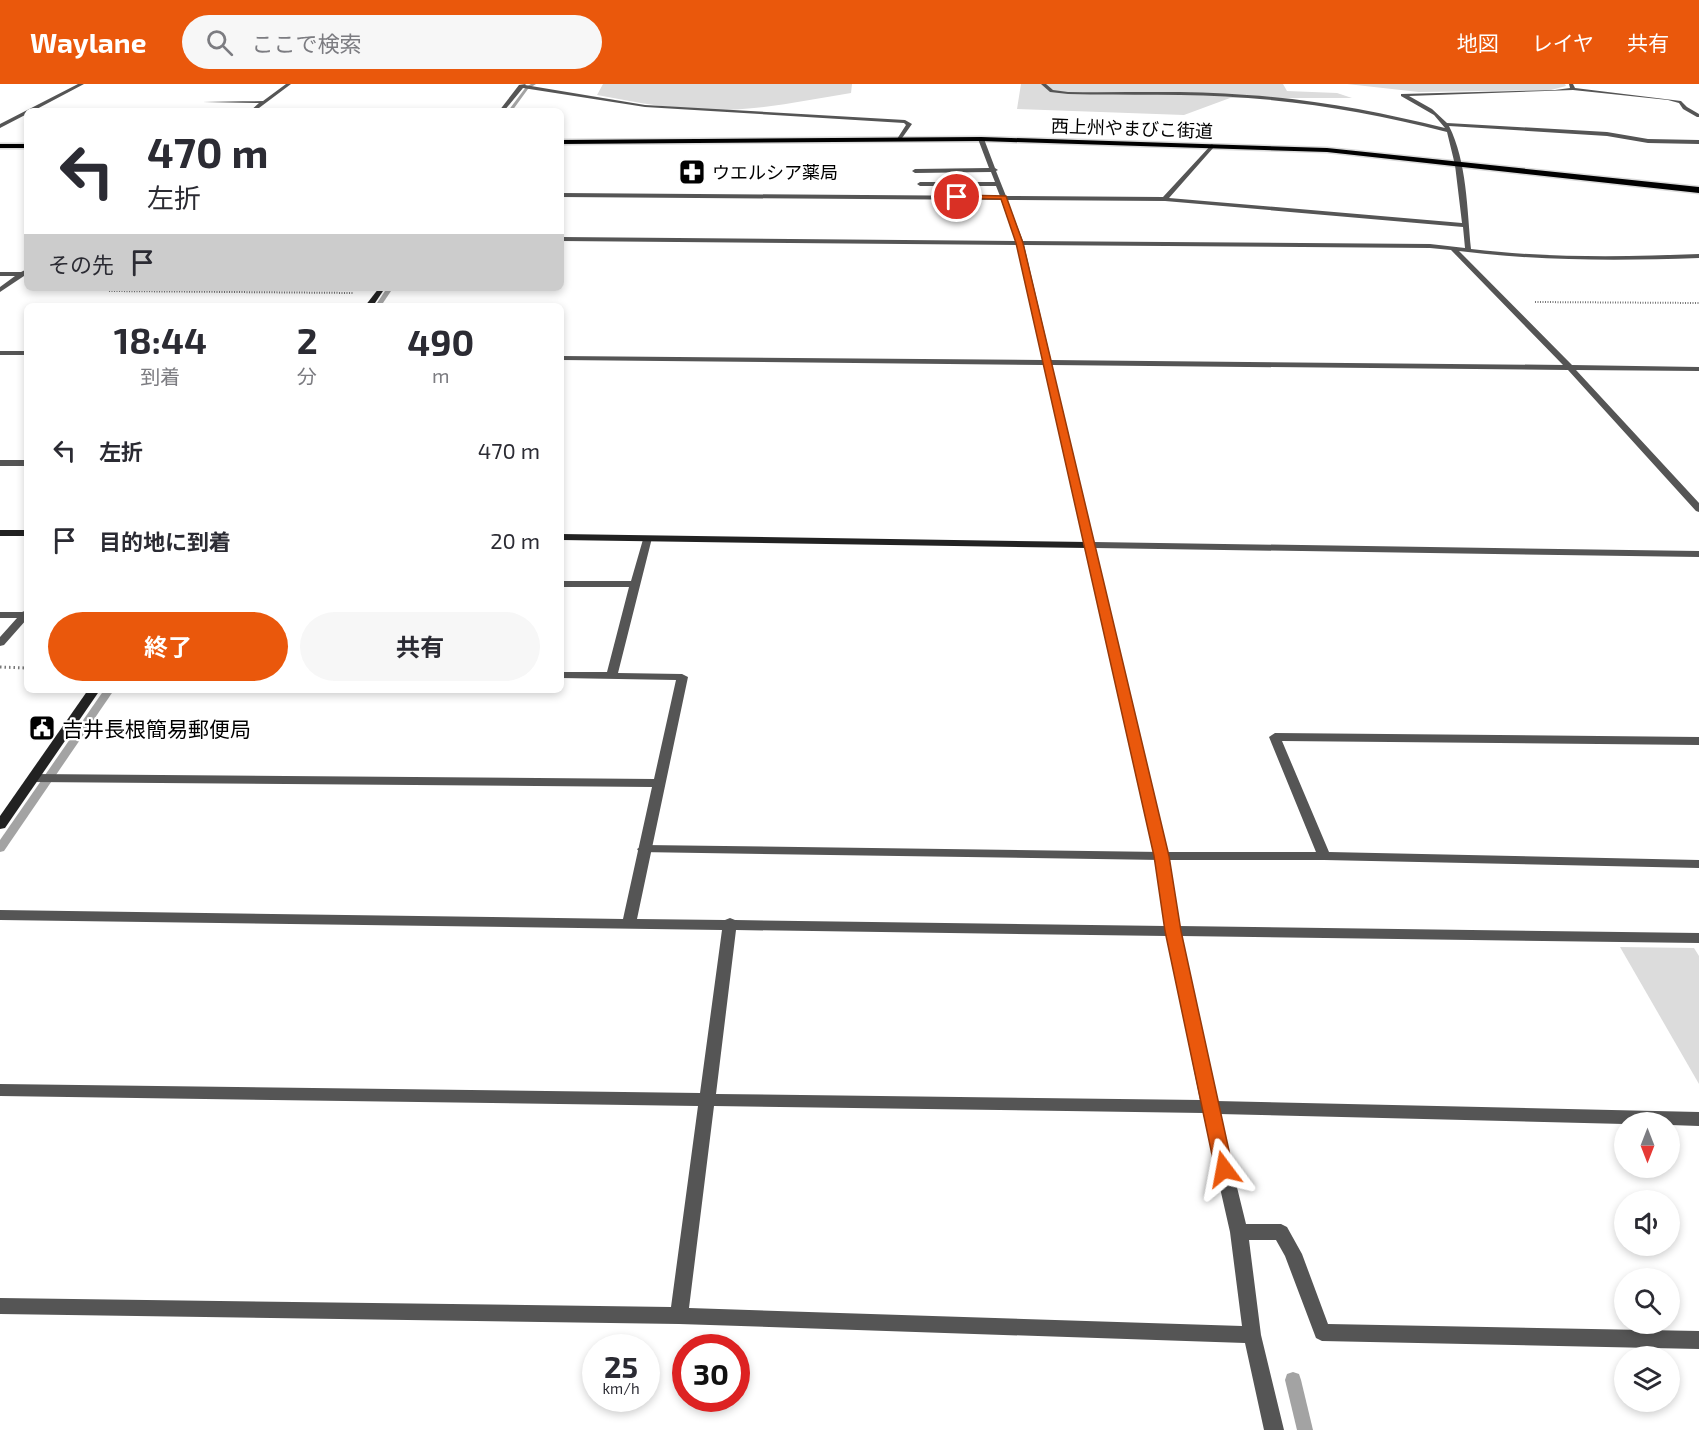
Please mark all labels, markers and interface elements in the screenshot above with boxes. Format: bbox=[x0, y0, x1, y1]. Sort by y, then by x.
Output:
search box bbox=[182, 15, 602, 69]
text: Waylane bbox=[30, 25, 146, 59]
icon: search bbox=[203, 26, 236, 59]
text: ここで検索 bbox=[251, 30, 361, 56]
text: 地図 bbox=[1457, 30, 1499, 55]
text: レイヤ bbox=[1532, 30, 1594, 55]
text: 共有 bbox=[1627, 30, 1669, 55]
street label: 西上州やまびこ街道 bbox=[1051, 114, 1213, 142]
text: 470 m bbox=[147, 126, 269, 176]
icon: left bbox=[48, 132, 126, 210]
pharmacy icon: ウエルシア薬局 bbox=[677, 157, 707, 187]
place label: ウエルシア薬局 bbox=[712, 161, 838, 183]
pin bbox=[931, 171, 982, 222]
icon: arrive bbox=[940, 180, 973, 213]
text: 左折 bbox=[147, 181, 201, 213]
icon: arrive bbox=[126, 246, 159, 279]
text: その先 bbox=[48, 251, 114, 277]
text: 18:44 bbox=[114, 318, 207, 361]
text: 2 bbox=[297, 318, 318, 361]
text: 490 bbox=[407, 320, 474, 363]
text: m bbox=[432, 363, 450, 387]
text: 到着 bbox=[140, 364, 180, 388]
text: 分 bbox=[297, 364, 317, 388]
icon: left bbox=[48, 434, 81, 467]
text: 470 m bbox=[478, 437, 540, 463]
text: 左折 bbox=[99, 438, 143, 464]
icon: arrive bbox=[48, 524, 81, 557]
text: 20 m bbox=[490, 527, 540, 553]
text: 目的地に到着 bbox=[99, 528, 231, 554]
button: 終了 bbox=[48, 612, 288, 681]
button: 共有 bbox=[300, 612, 540, 681]
public building icon: 吉井長根簡易郵便局 bbox=[27, 713, 57, 743]
place label: 吉井長根簡易郵便局 bbox=[62, 716, 251, 741]
north arrow bbox=[1614, 1112, 1680, 1178]
map controls bbox=[1614, 1112, 1680, 1412]
position arrow bbox=[1192, 1137, 1256, 1201]
button: sound bbox=[1614, 1190, 1680, 1256]
button: search bbox=[1614, 1268, 1680, 1334]
speed limit sign: 30 bbox=[672, 1334, 750, 1412]
button: layers bbox=[1614, 1346, 1680, 1412]
text: 25 bbox=[604, 1348, 638, 1384]
text: km/h bbox=[602, 1379, 640, 1397]

